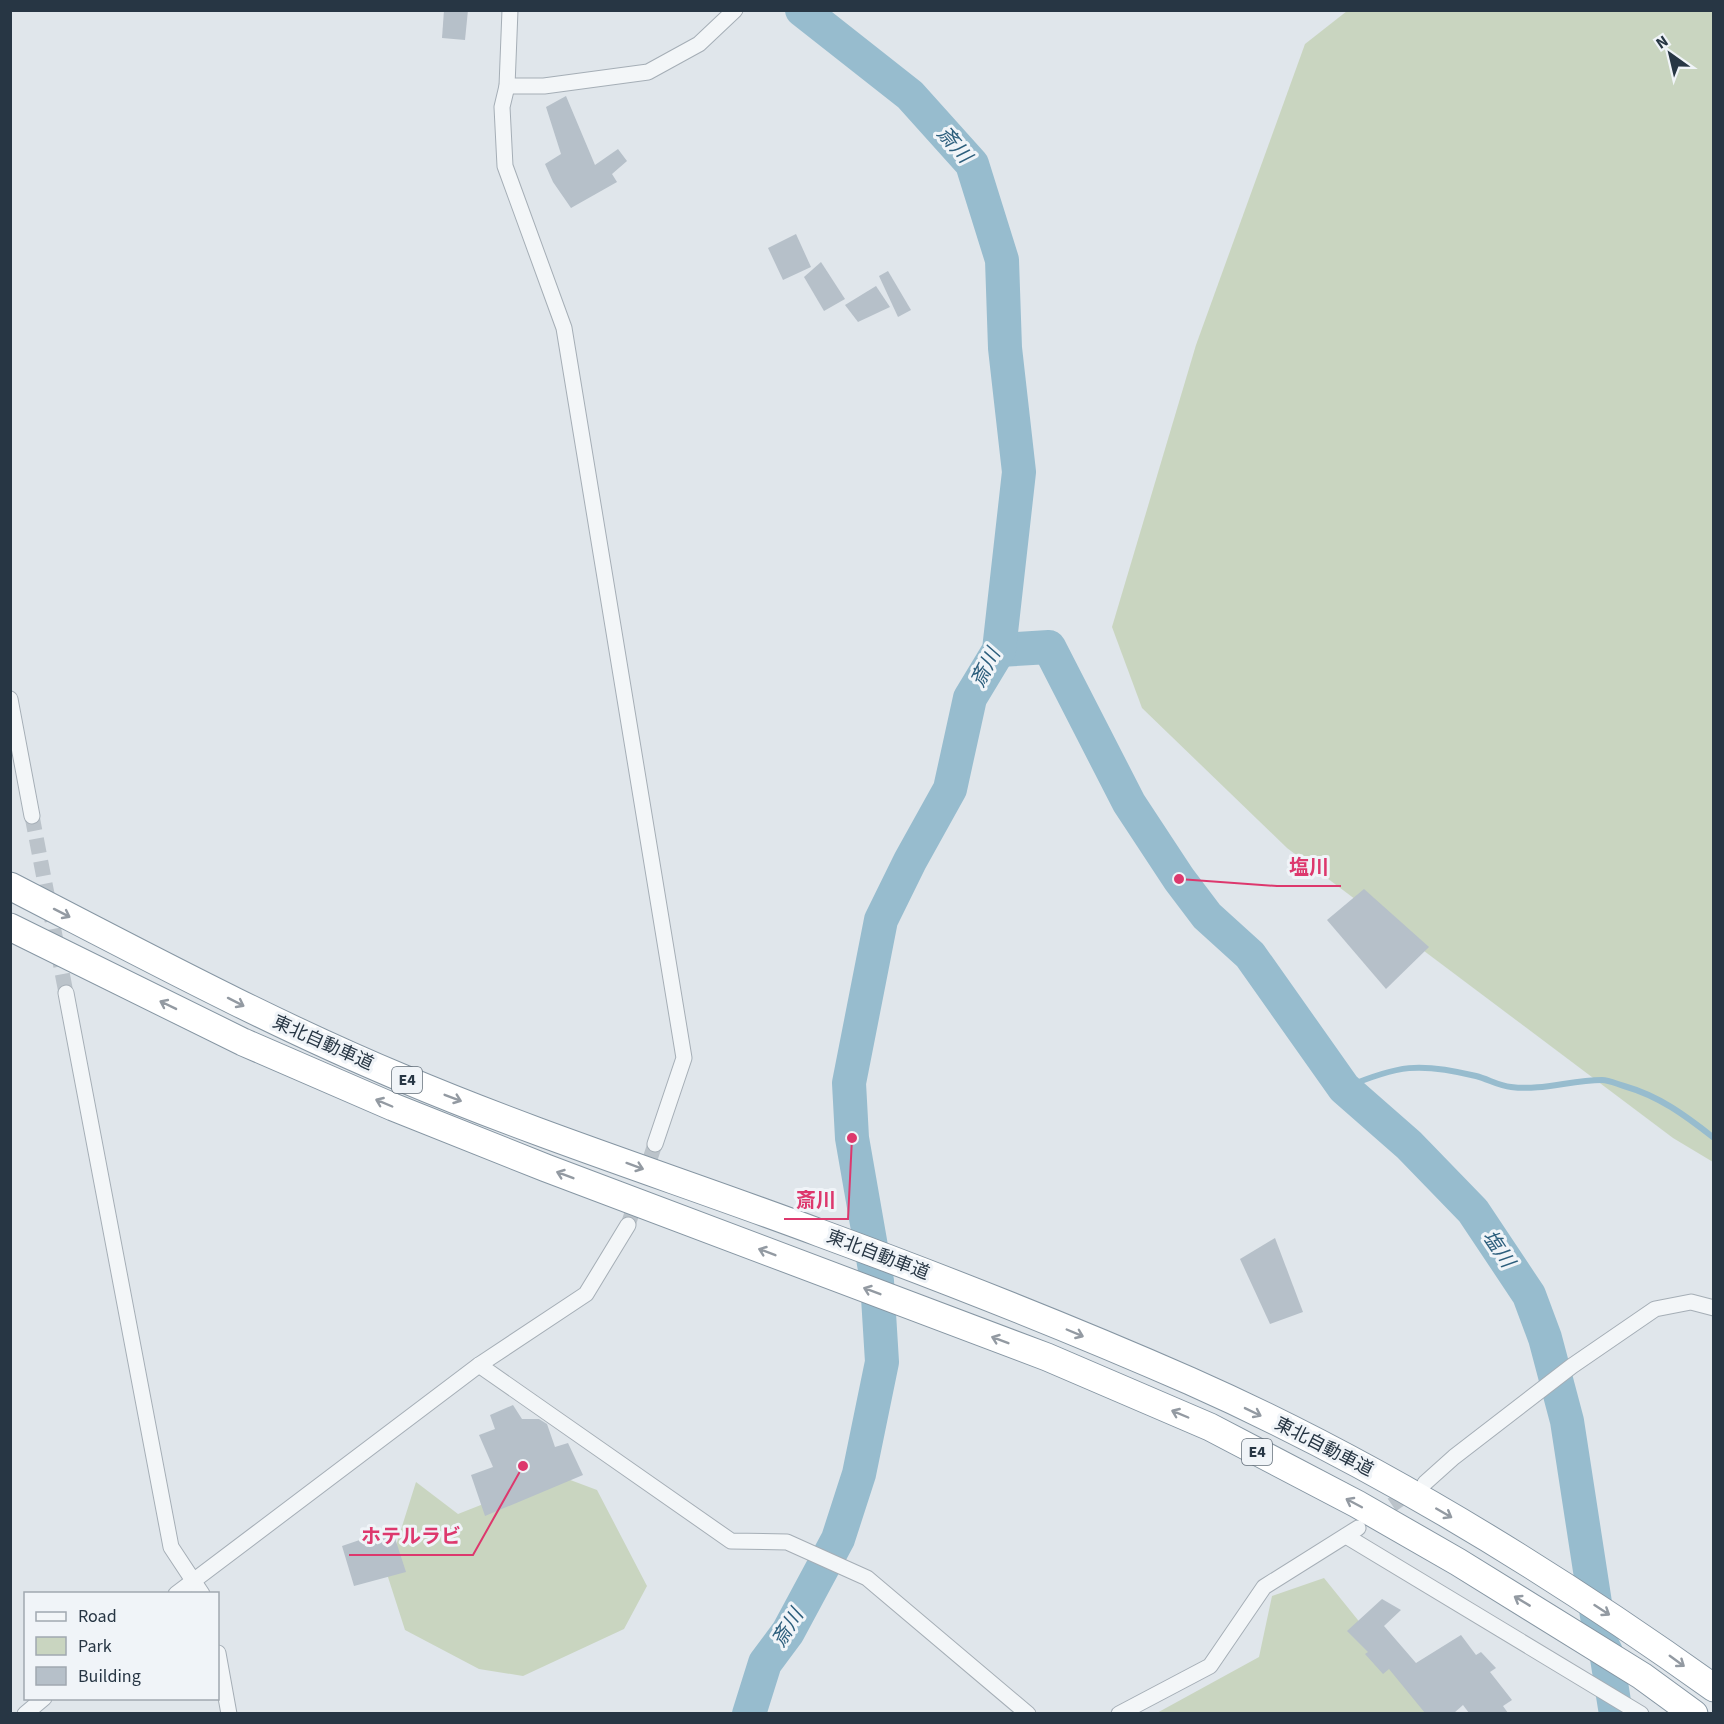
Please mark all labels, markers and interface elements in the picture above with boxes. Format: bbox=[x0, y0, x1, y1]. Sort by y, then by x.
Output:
north arrow bbox=[1640, 24, 1700, 84]
text: N bbox=[1652, 30, 1673, 54]
water label: 斎川 bbox=[930, 121, 979, 171]
water label: 斎川 bbox=[964, 642, 1008, 692]
callout: 塩川 bbox=[1277, 848, 1341, 886]
text: 塩川 bbox=[1289, 854, 1329, 882]
one-way arrow bbox=[53, 908, 71, 919]
one-way arrow bbox=[226, 997, 244, 1009]
one-way arrow bbox=[159, 999, 177, 1011]
street label: 東北自動車道 bbox=[269, 1010, 377, 1076]
road number: E4 bbox=[392, 1067, 422, 1093]
one-way arrow bbox=[443, 1093, 461, 1104]
one-way arrow bbox=[375, 1097, 393, 1108]
one-way arrow bbox=[625, 1161, 644, 1172]
one-way arrow bbox=[556, 1169, 574, 1180]
callout: 斎川 bbox=[784, 1181, 848, 1219]
text: 斎川 bbox=[796, 1187, 836, 1215]
street label: 東北自動車道 bbox=[823, 1224, 933, 1286]
water label: 塩川 bbox=[1475, 1225, 1522, 1275]
one-way arrow bbox=[758, 1245, 776, 1256]
one-way arrow bbox=[863, 1285, 882, 1296]
one-way arrow bbox=[1065, 1328, 1084, 1339]
one-way arrow bbox=[991, 1333, 1009, 1344]
one-way arrow bbox=[1244, 1406, 1262, 1418]
one-way arrow bbox=[1171, 1408, 1189, 1420]
street label: 東北自動車道 bbox=[1270, 1411, 1378, 1483]
road number: E4 bbox=[1242, 1439, 1272, 1465]
one-way arrow bbox=[1345, 1497, 1363, 1508]
one-way arrow bbox=[1435, 1507, 1452, 1519]
callout: ホテルラビ bbox=[349, 1517, 473, 1555]
text: ホテルラビ bbox=[361, 1523, 461, 1551]
legend bbox=[24, 1592, 219, 1700]
one-way arrow bbox=[1514, 1594, 1531, 1606]
water label: 斎川 bbox=[766, 1602, 812, 1652]
text: Road bbox=[78, 1604, 117, 1629]
one-way arrow bbox=[1593, 1605, 1610, 1617]
text: Park bbox=[78, 1634, 112, 1659]
one-way arrow bbox=[1668, 1655, 1684, 1667]
text: Building bbox=[78, 1664, 141, 1689]

